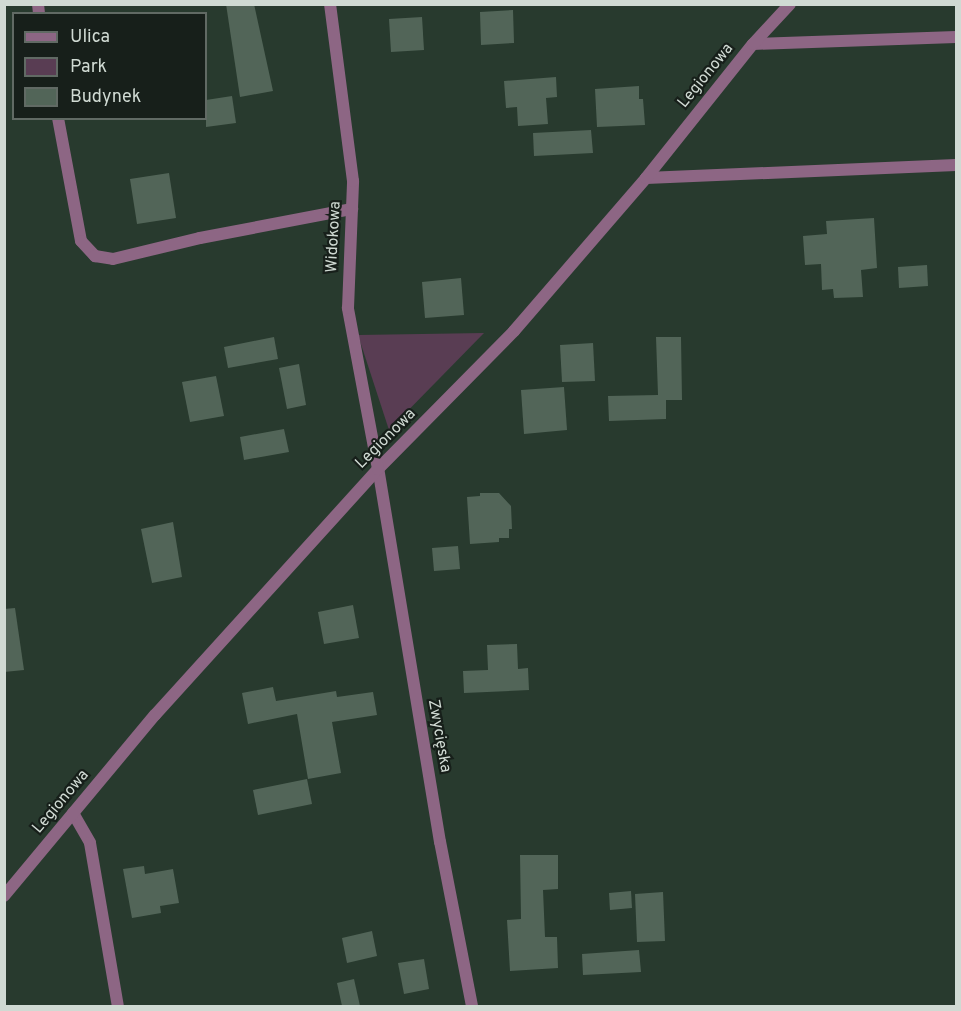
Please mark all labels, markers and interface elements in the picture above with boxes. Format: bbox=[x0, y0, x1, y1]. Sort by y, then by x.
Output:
legend bbox=[12, 12, 207, 120]
text: Ulica bbox=[70, 26, 110, 49]
street label: Legionowa bbox=[674, 40, 738, 112]
text: Park bbox=[70, 56, 107, 79]
text: Budynek bbox=[70, 86, 141, 109]
street label: Widokowa bbox=[323, 201, 345, 273]
street label: Legionowa bbox=[352, 405, 420, 473]
street label: Zwycięska bbox=[423, 698, 455, 774]
street label: Legionowa bbox=[29, 766, 93, 838]

